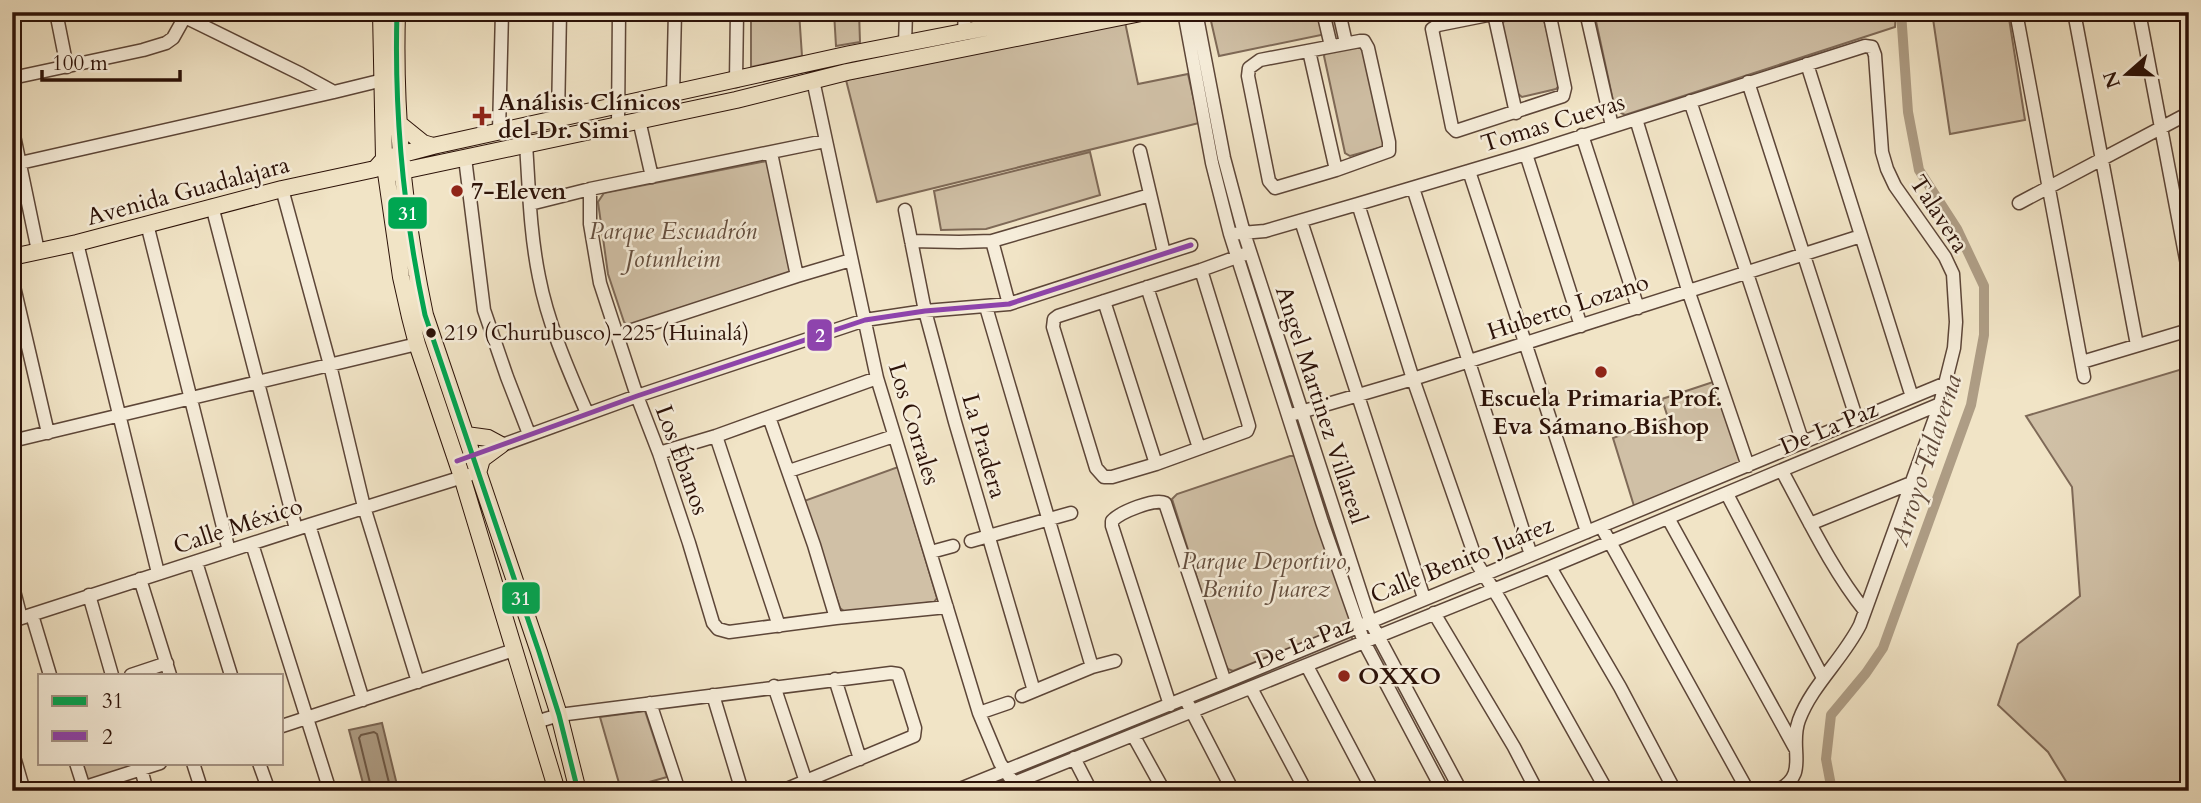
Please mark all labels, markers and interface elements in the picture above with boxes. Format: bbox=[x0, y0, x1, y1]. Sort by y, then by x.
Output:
scale bar bbox=[42, 38, 180, 82]
north arrow bbox=[2092, 38, 2162, 108]
text: 100 m bbox=[52, 49, 108, 78]
text: N bbox=[2097, 67, 2127, 92]
street label: Tomas Cuevas bbox=[1477, 85, 1629, 161]
place label: Análisis Clínicos del Dr. Simi bbox=[498, 86, 681, 147]
marker: Análisis Clínicos del Dr. Simi bbox=[472, 106, 492, 126]
street label: Avenida Guadalajara bbox=[83, 148, 294, 234]
street label: Talavera bbox=[1902, 169, 1977, 260]
place label: 7-Eleven bbox=[471, 175, 567, 208]
marker: 7-Eleven bbox=[449, 183, 465, 199]
line badge: 31 bbox=[387, 196, 428, 230]
text: 31 bbox=[398, 201, 418, 227]
park label: Parque Escuadrón Jotunheim bbox=[589, 215, 757, 276]
street label: Huberto Lozano bbox=[1483, 265, 1653, 349]
street label: Angel Martinez Villareal bbox=[1267, 282, 1375, 528]
place label: 219 (Churubusco)-225 (Huinalá) bbox=[444, 318, 749, 348]
line badge: 2 bbox=[806, 318, 833, 352]
text: 2 bbox=[815, 323, 825, 349]
marker: 219 (Churubusco)-225 (Huinalá) bbox=[424, 326, 438, 340]
street label: Los Corrales bbox=[880, 359, 948, 489]
marker: Escuela Primaria Prof. Eva Sámano Bishop bbox=[1593, 364, 1609, 380]
water label: Arroyo Talaverna bbox=[1881, 369, 1970, 551]
place label: Escuela Primaria Prof. Eva Sámano Bishop bbox=[1479, 382, 1723, 443]
street label: La Pradera bbox=[953, 390, 1015, 503]
street label: De La Paz bbox=[1775, 392, 1883, 463]
street label: Los Ébanos bbox=[647, 400, 717, 520]
street label: Calle México bbox=[169, 490, 307, 562]
street label: Calle Benito Juárez bbox=[1365, 508, 1559, 612]
park label: Parque Deportivo, Benito Juarez bbox=[1181, 545, 1351, 606]
line badge: 31 bbox=[501, 581, 541, 615]
text: 31 bbox=[511, 586, 531, 612]
street label: De La Paz bbox=[1250, 608, 1358, 678]
place label: OXXO bbox=[1358, 660, 1441, 693]
marker: OXXO bbox=[1336, 668, 1352, 684]
legend bbox=[38, 674, 284, 764]
text: 31 bbox=[102, 687, 124, 716]
text: 2 bbox=[102, 723, 113, 752]

